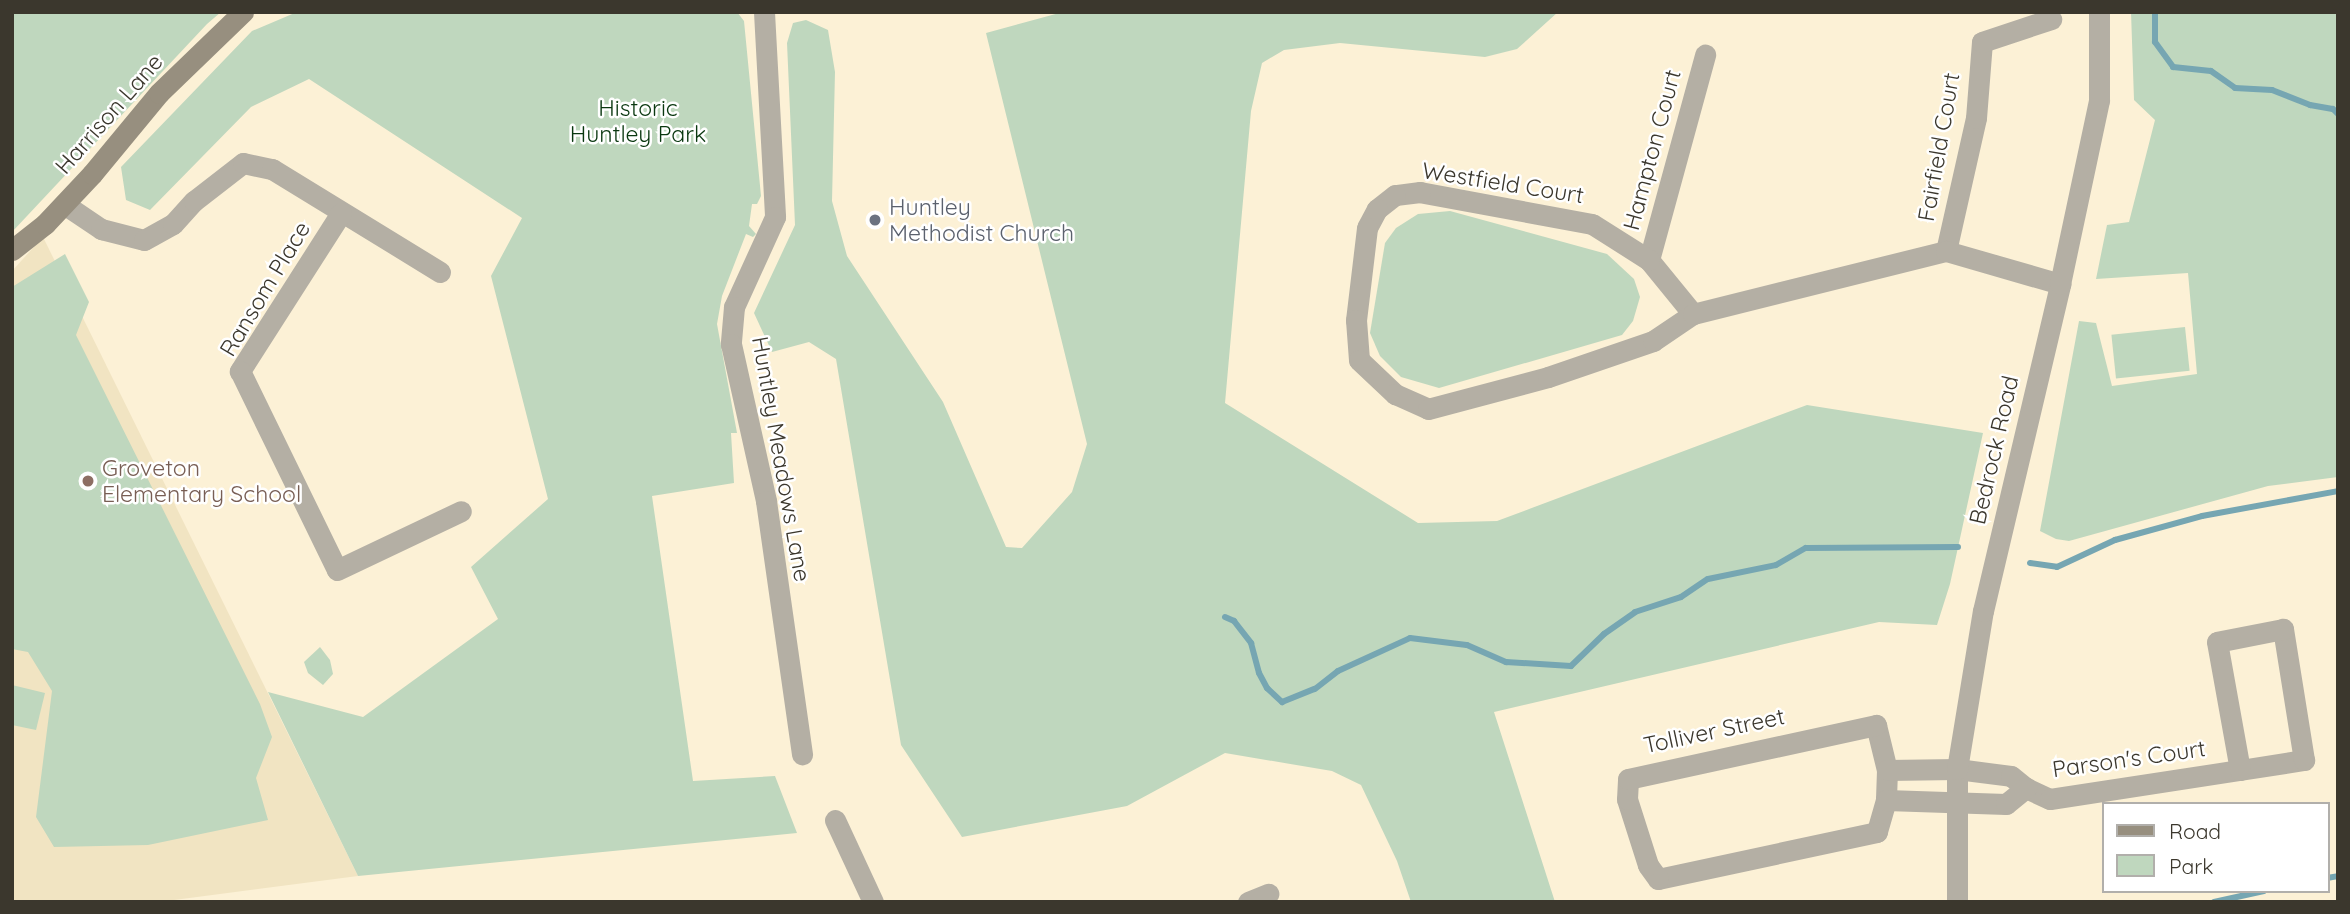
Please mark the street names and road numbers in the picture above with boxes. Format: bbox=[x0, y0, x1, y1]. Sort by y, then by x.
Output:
street label: Harrison Lane bbox=[49, 48, 169, 180]
street label: Hampton Court bbox=[1617, 67, 1687, 233]
street label: Fairfield Court bbox=[1912, 71, 1966, 223]
street label: Westfield Court bbox=[1420, 157, 1586, 209]
street label: Ransom Place bbox=[214, 217, 316, 361]
street label: Huntley Meadows Lane bbox=[746, 334, 816, 584]
street label: Bedrock Road bbox=[1963, 373, 2025, 527]
street label: Tolliver Street bbox=[1641, 703, 1787, 759]
street label: Parson's Court bbox=[2051, 735, 2207, 783]

